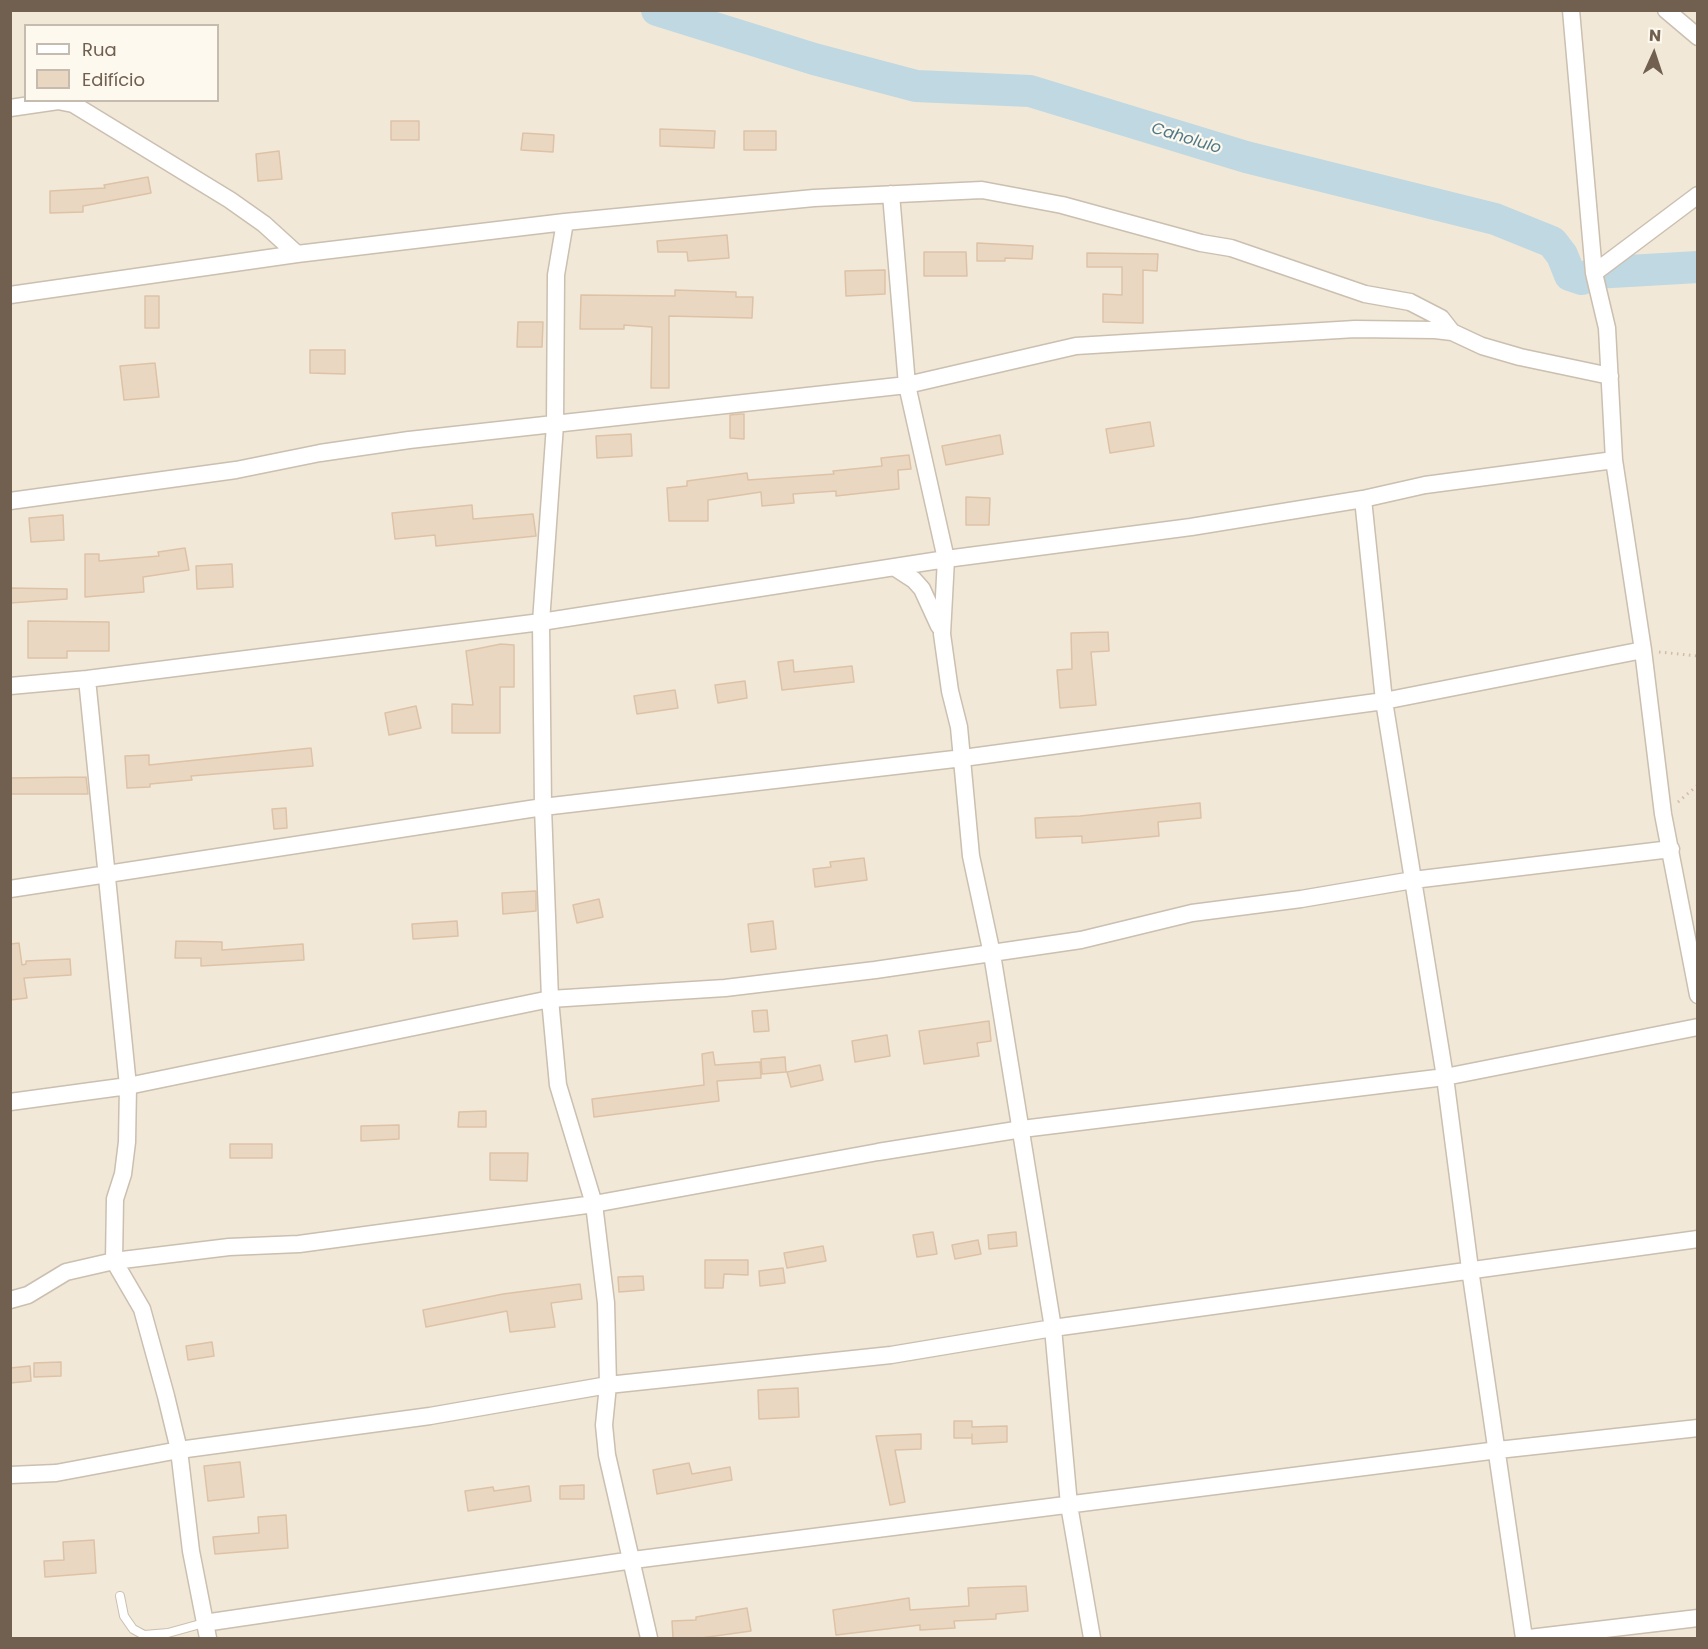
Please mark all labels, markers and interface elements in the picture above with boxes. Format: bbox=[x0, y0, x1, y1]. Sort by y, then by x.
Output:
legend bbox=[24, 24, 219, 102]
north arrow bbox=[1624, 24, 1684, 84]
text: N bbox=[1648, 24, 1662, 47]
text: Rua bbox=[82, 37, 117, 62]
text: Edifício bbox=[82, 67, 145, 92]
water label: Caholulo bbox=[1149, 119, 1223, 159]

